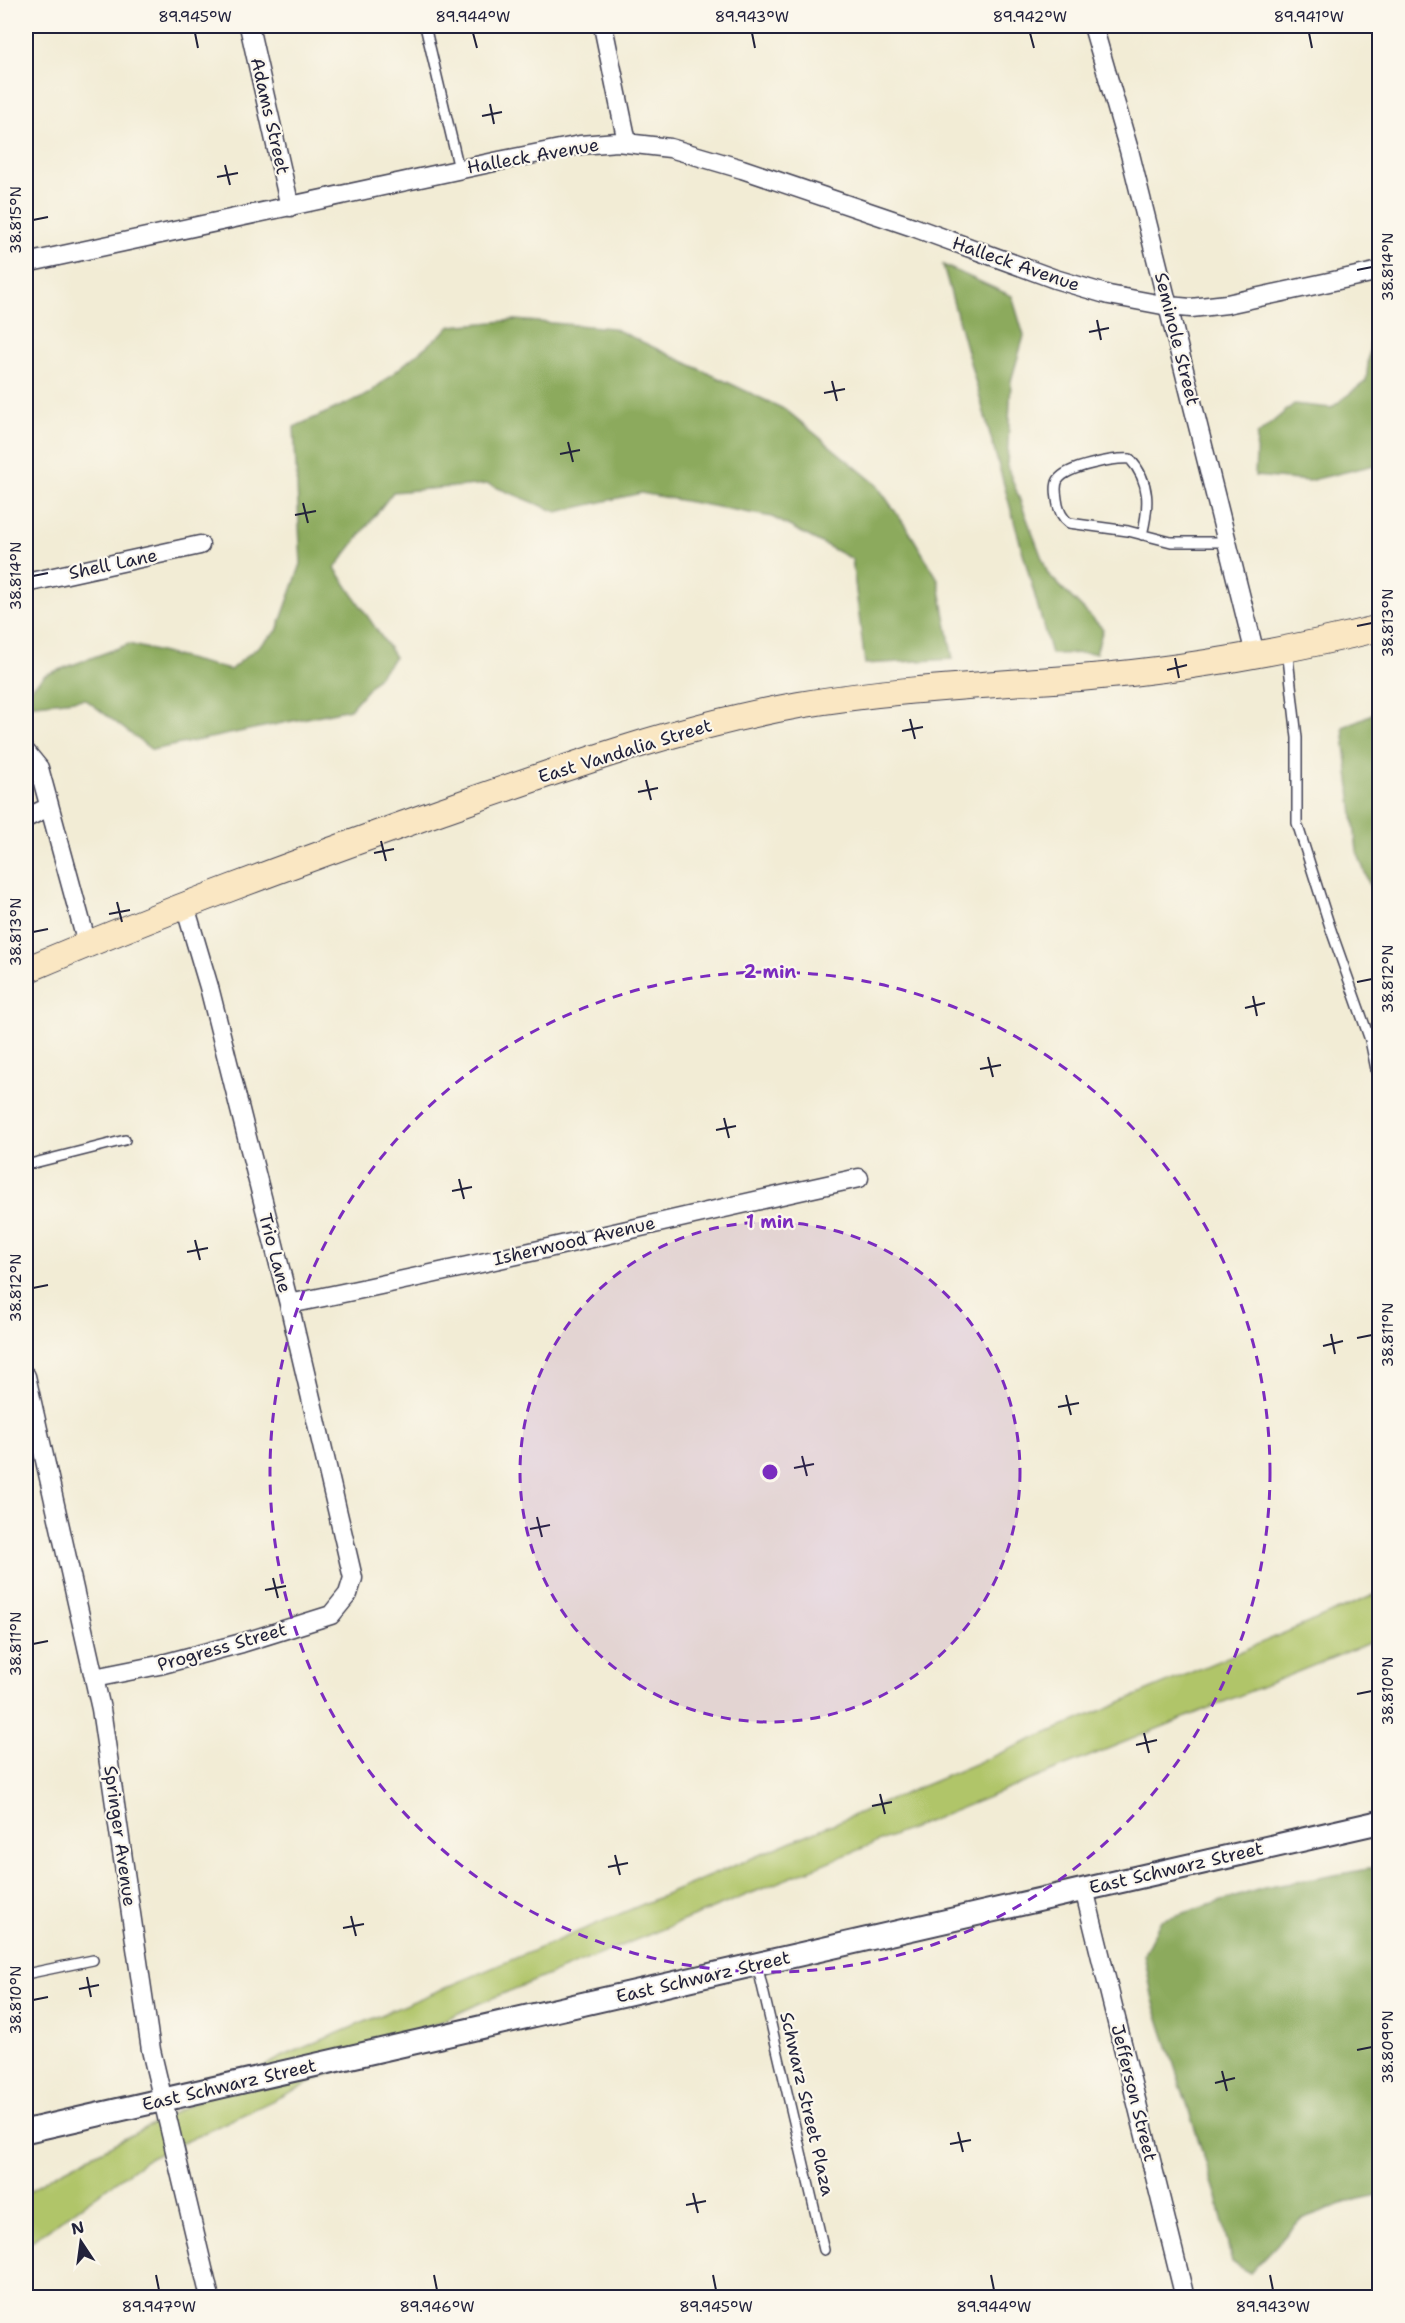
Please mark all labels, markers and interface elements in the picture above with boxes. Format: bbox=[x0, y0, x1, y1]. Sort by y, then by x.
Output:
text: 89.945°W bbox=[158, 7, 232, 27]
text: 89.944°W bbox=[436, 7, 510, 27]
text: 89.943°W bbox=[715, 7, 789, 27]
text: 89.942°W bbox=[993, 7, 1067, 27]
text: 89.941°W bbox=[1274, 7, 1344, 27]
street label: Adams Street bbox=[245, 55, 295, 177]
street label: Halleck Avenue bbox=[465, 133, 601, 179]
text: 38.815°N bbox=[6, 186, 26, 254]
street label: Halleck Avenue bbox=[949, 231, 1083, 297]
text: 38.814°N bbox=[1378, 233, 1398, 301]
street label: Seminole Street bbox=[1149, 270, 1205, 408]
text: 38.814°N bbox=[6, 542, 26, 610]
street label: Shell Lane bbox=[67, 543, 159, 585]
text: 38.813°N bbox=[1378, 589, 1398, 657]
street label: East Vandalia Street bbox=[535, 713, 715, 789]
text: 38.813°N bbox=[6, 898, 26, 966]
text: 38.812°N bbox=[1378, 945, 1398, 1013]
text: 2 min bbox=[744, 960, 796, 984]
text: 1 min bbox=[746, 1210, 794, 1234]
street label: Trio Lane bbox=[253, 1211, 297, 1295]
street label: Isherwood Avenue bbox=[491, 1211, 657, 1271]
text: 38.812°N bbox=[6, 1254, 26, 1322]
text: 38.811°N bbox=[1378, 1303, 1398, 1367]
centre of rings bbox=[760, 1462, 780, 1482]
text: 38.811°N bbox=[6, 1612, 26, 1676]
street label: Progress Street bbox=[155, 1617, 289, 1677]
text: 38.810°N bbox=[1378, 1656, 1398, 1726]
street label: Springer Avenue bbox=[98, 1764, 142, 1908]
street label: East Schwarz Street bbox=[1087, 1836, 1266, 1900]
street label: East Schwarz Street bbox=[614, 1945, 793, 2009]
text: 38.810°N bbox=[6, 1965, 26, 2035]
street label: Schwarz Street Plaza bbox=[774, 2010, 840, 2198]
text: 38.809°N bbox=[1378, 2010, 1398, 2084]
street label: Jefferson Street bbox=[1105, 2022, 1163, 2164]
street label: East Schwarz Street bbox=[140, 2053, 319, 2117]
north arrow bbox=[51, 2212, 111, 2272]
text: N bbox=[69, 2216, 86, 2240]
text: 89.947°W bbox=[122, 2297, 196, 2317]
text: 89.946°W bbox=[399, 2297, 475, 2317]
text: 89.945°W bbox=[679, 2297, 753, 2317]
text: 89.944°W bbox=[957, 2297, 1031, 2317]
text: 89.943°W bbox=[1236, 2297, 1310, 2317]

